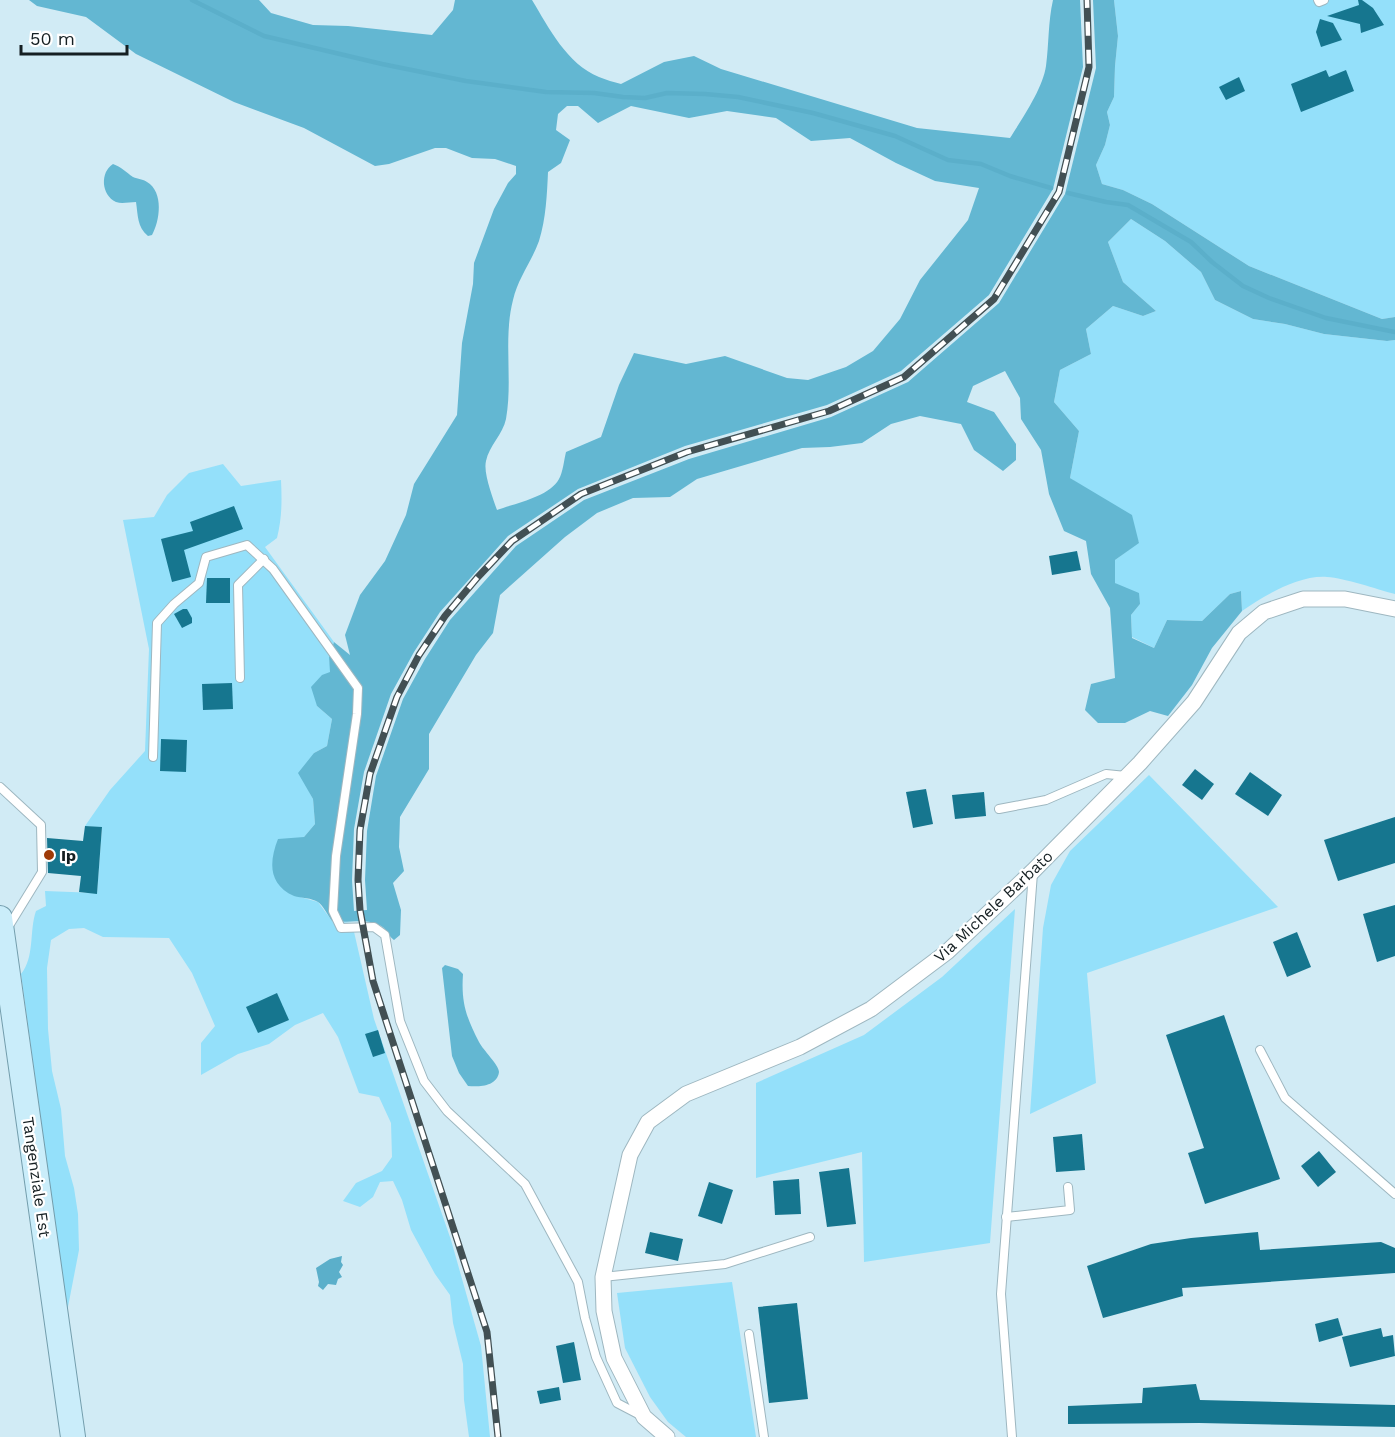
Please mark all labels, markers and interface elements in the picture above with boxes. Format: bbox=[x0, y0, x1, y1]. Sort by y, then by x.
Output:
scale bar bbox=[21, 18, 128, 56]
text: 50 m bbox=[30, 28, 75, 49]
place label: Ip bbox=[61, 846, 76, 865]
street label: Via Michele Barbato bbox=[930, 846, 1057, 966]
marker: Ip bbox=[42, 848, 56, 862]
street label: Tangenziale Est bbox=[19, 1116, 54, 1239]

